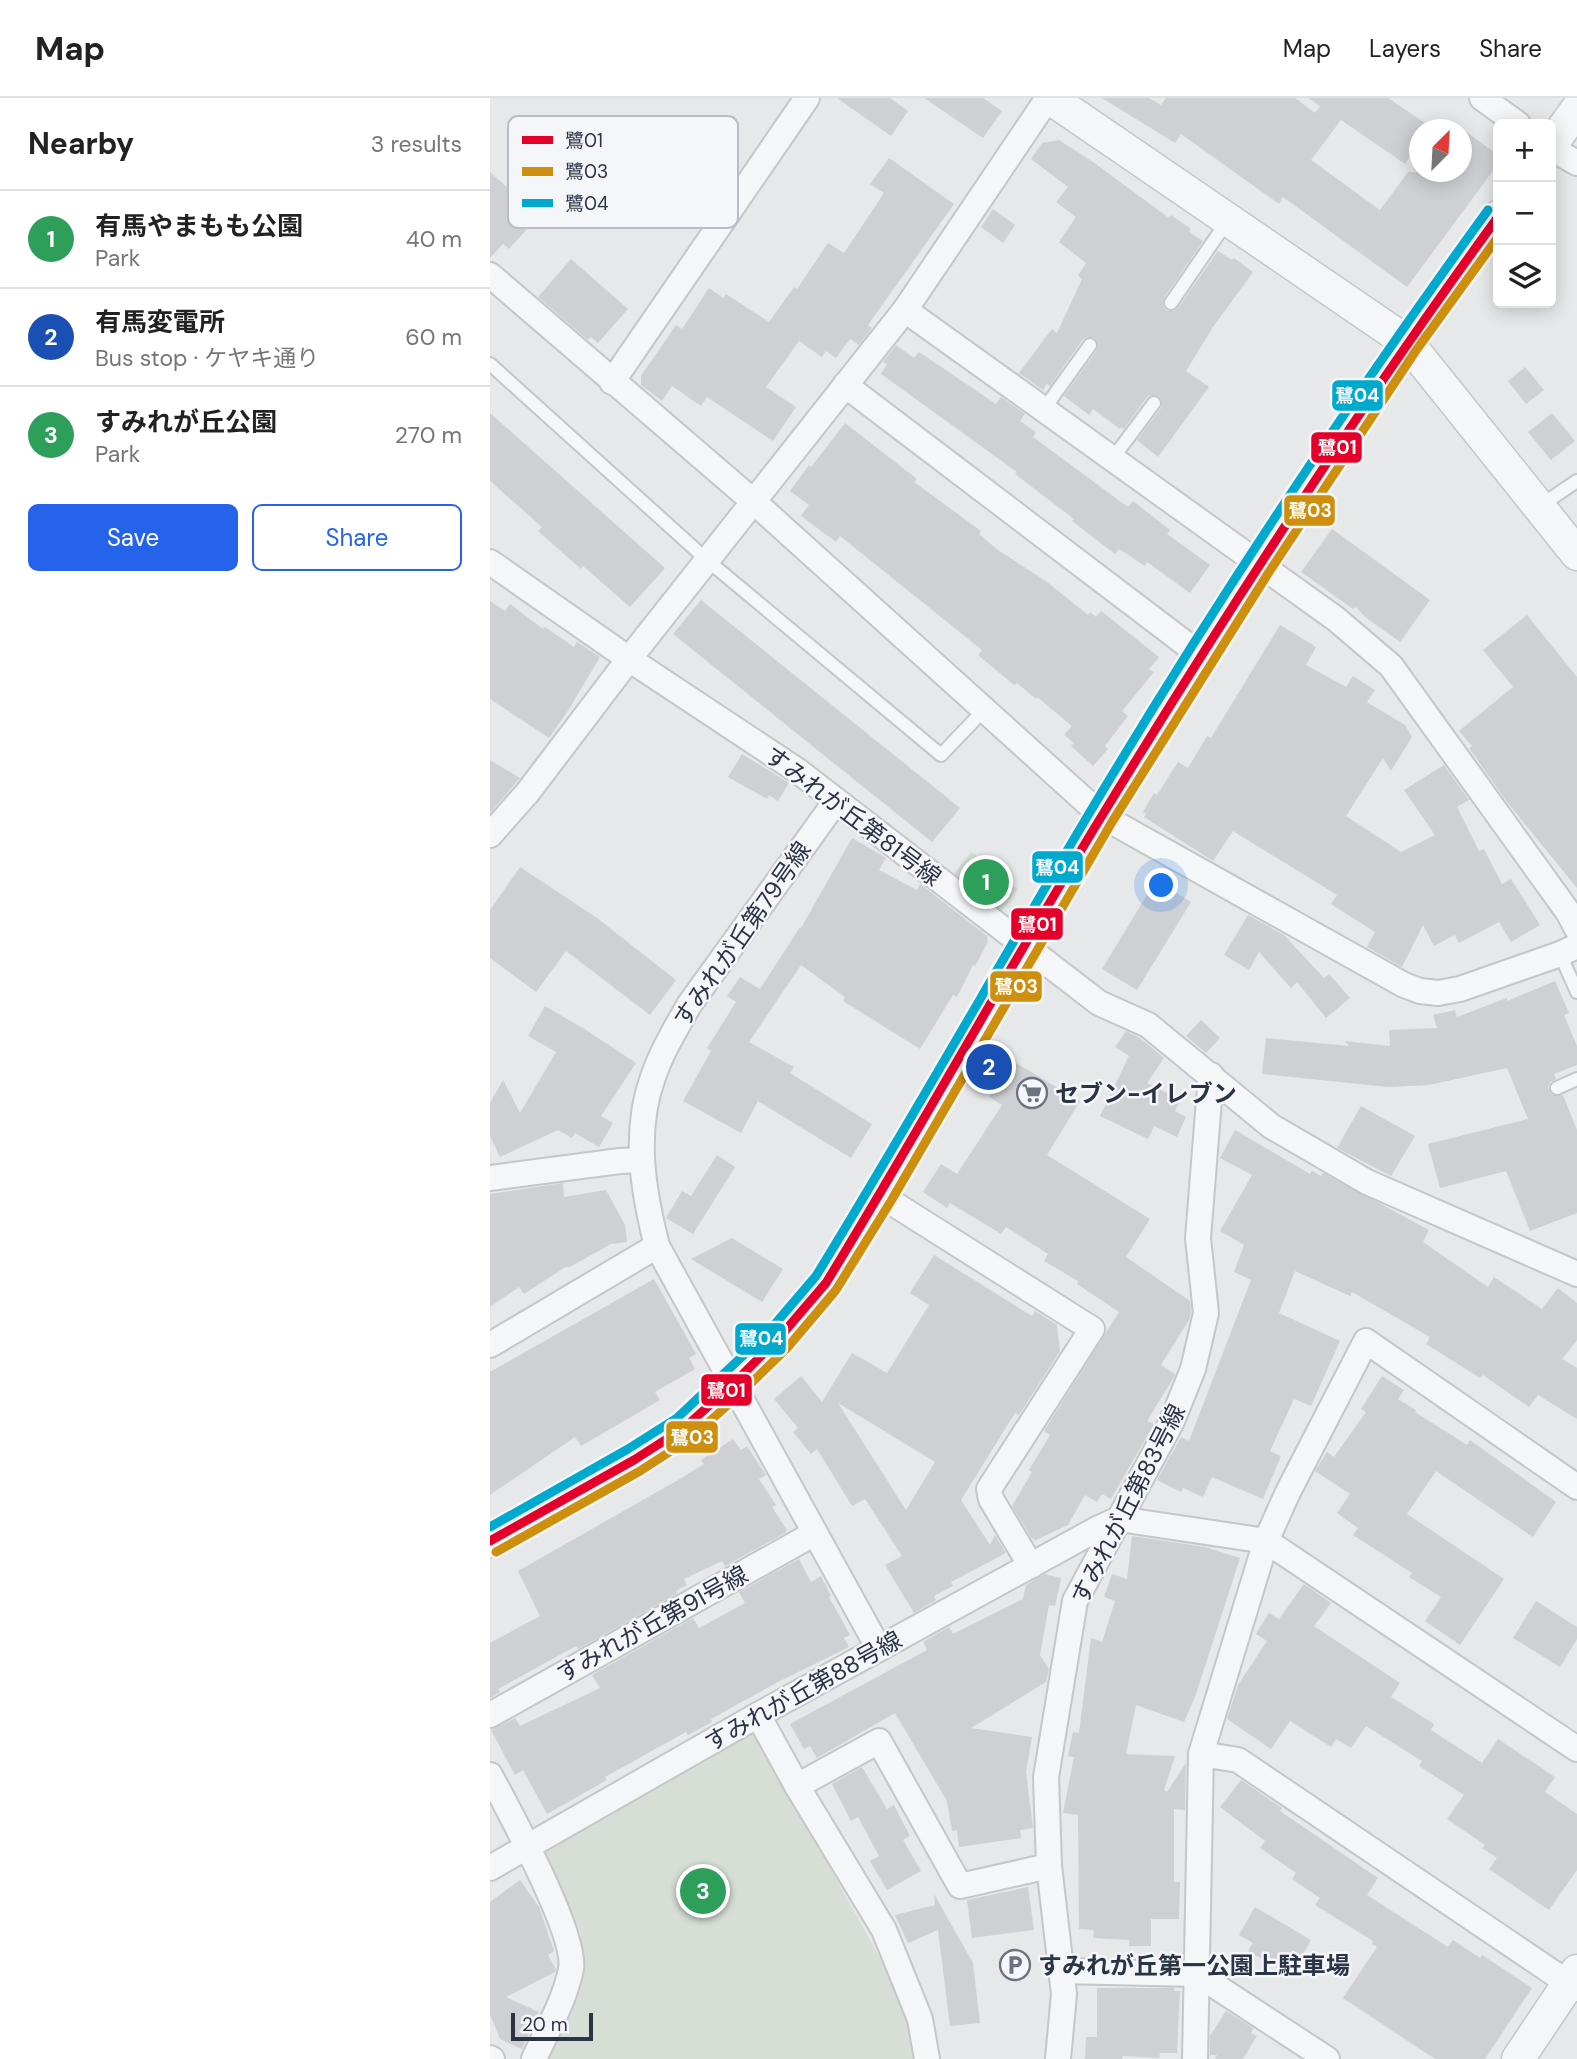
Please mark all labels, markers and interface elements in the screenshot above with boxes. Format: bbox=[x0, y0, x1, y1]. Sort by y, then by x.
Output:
text: Map bbox=[35, 27, 105, 70]
text: Map bbox=[1283, 33, 1331, 64]
text: Layers bbox=[1369, 33, 1441, 64]
text: Share bbox=[1479, 33, 1542, 64]
legend bbox=[508, 116, 738, 228]
north arrow bbox=[1409, 119, 1472, 182]
map controls bbox=[1493, 119, 1556, 308]
button: + bbox=[1493, 119, 1556, 182]
text: Nearby bbox=[28, 124, 134, 163]
text: 鷺01 bbox=[565, 128, 603, 153]
text: 3 results bbox=[371, 129, 462, 159]
text: 鷺03 bbox=[565, 159, 608, 184]
button: − bbox=[1493, 182, 1556, 245]
text: 鷺04 bbox=[565, 191, 609, 216]
text: 有馬やまもも公園 bbox=[95, 209, 303, 243]
text: 1 bbox=[47, 224, 55, 254]
text: 40 m bbox=[406, 224, 462, 254]
text: Park bbox=[95, 243, 140, 273]
button: layers bbox=[1493, 245, 1556, 308]
text: 有馬変電所 bbox=[95, 305, 225, 339]
text: 2 bbox=[44, 322, 58, 352]
text: 60 m bbox=[405, 322, 462, 352]
text: Bus stop · ケヤキ通り bbox=[95, 343, 319, 373]
line badge: 鷺04 bbox=[1331, 379, 1384, 412]
text: 鷺04 bbox=[1335, 383, 1379, 408]
text: すみれが丘公園 bbox=[95, 405, 277, 439]
text: 3 bbox=[44, 420, 58, 450]
text: 270 m bbox=[395, 420, 462, 450]
line badge: 鷺01 bbox=[1310, 431, 1363, 464]
text: 鷺01 bbox=[1317, 435, 1357, 460]
text: Park bbox=[95, 439, 140, 469]
line badge: 鷺03 bbox=[1283, 494, 1336, 527]
text: 鷺03 bbox=[1288, 498, 1332, 523]
button: Save bbox=[28, 504, 238, 571]
button: Share bbox=[252, 504, 462, 571]
street label: すみれが丘第81号線 bbox=[758, 739, 948, 893]
street label: すみれが丘第79号線 bbox=[666, 835, 818, 1033]
line badge: 鷺04 bbox=[1031, 850, 1084, 884]
text: 鷺04 bbox=[1035, 855, 1079, 880]
pin: 1 bbox=[963, 856, 1009, 908]
your location bbox=[1144, 868, 1178, 902]
line badge: 鷺01 bbox=[1010, 907, 1064, 941]
text: 鷺01 bbox=[1017, 912, 1057, 937]
line badge: 鷺03 bbox=[989, 970, 1043, 1003]
text: 鷺03 bbox=[994, 974, 1038, 999]
pin: 2 bbox=[966, 1041, 1012, 1093]
supermarket icon: セブン-イレブン bbox=[1015, 1076, 1049, 1110]
place label: セブン-イレブン bbox=[1055, 1078, 1237, 1109]
line badge: 鷺04 bbox=[734, 1322, 787, 1356]
text: 鷺04 bbox=[739, 1326, 783, 1351]
line badge: 鷺01 bbox=[700, 1373, 753, 1407]
text: 鷺01 bbox=[706, 1378, 746, 1403]
street label: すみれが丘第83号線 bbox=[1064, 1399, 1192, 1609]
line badge: 鷺03 bbox=[665, 1420, 719, 1454]
text: 鷺03 bbox=[670, 1425, 714, 1450]
street label: すみれが丘第91号線 bbox=[551, 1559, 753, 1689]
street label: すみれが丘第88号線 bbox=[699, 1624, 907, 1758]
pin: 3 bbox=[680, 1865, 726, 1917]
parking icon: すみれが丘第一公園上駐車場 bbox=[998, 1948, 1032, 1982]
place label: すみれが丘第一公園上駐車場 bbox=[1038, 1950, 1350, 1981]
scale bar bbox=[511, 2010, 593, 2042]
text: 20 m bbox=[522, 2012, 568, 2037]

